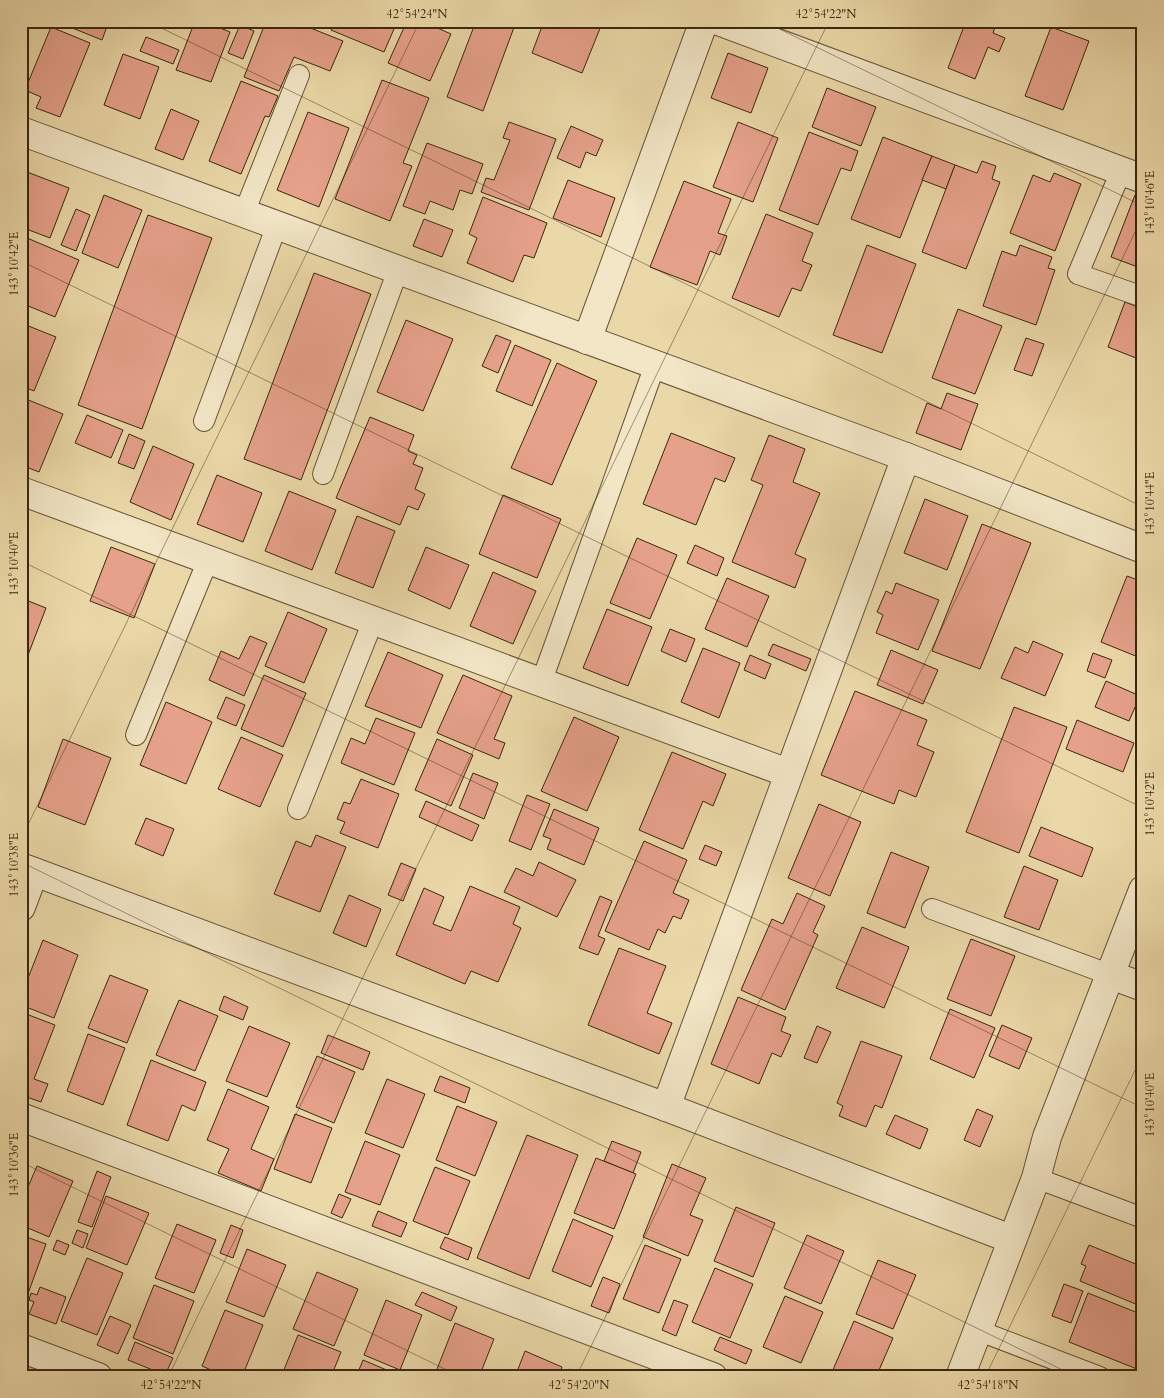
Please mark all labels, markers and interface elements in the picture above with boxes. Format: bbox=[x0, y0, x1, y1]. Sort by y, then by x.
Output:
text: 42°54'24"N bbox=[387, 6, 448, 22]
text: 42°54'22"N bbox=[796, 6, 857, 22]
text: 143°10'46"E bbox=[1142, 171, 1158, 235]
text: 143°10'42"E bbox=[6, 232, 22, 296]
text: 143°10'44"E bbox=[1142, 472, 1158, 536]
text: 143°10'40"E bbox=[6, 532, 22, 596]
text: 143°10'42"E bbox=[1142, 772, 1158, 836]
text: 143°10'38"E bbox=[6, 833, 22, 897]
text: 143°10'40"E bbox=[1142, 1073, 1158, 1137]
text: 143°10'36"E bbox=[6, 1133, 22, 1197]
text: 42°54'22"N bbox=[141, 1377, 202, 1393]
text: 42°54'20"N bbox=[549, 1377, 610, 1393]
text: 42°54'18"N bbox=[958, 1377, 1019, 1393]

